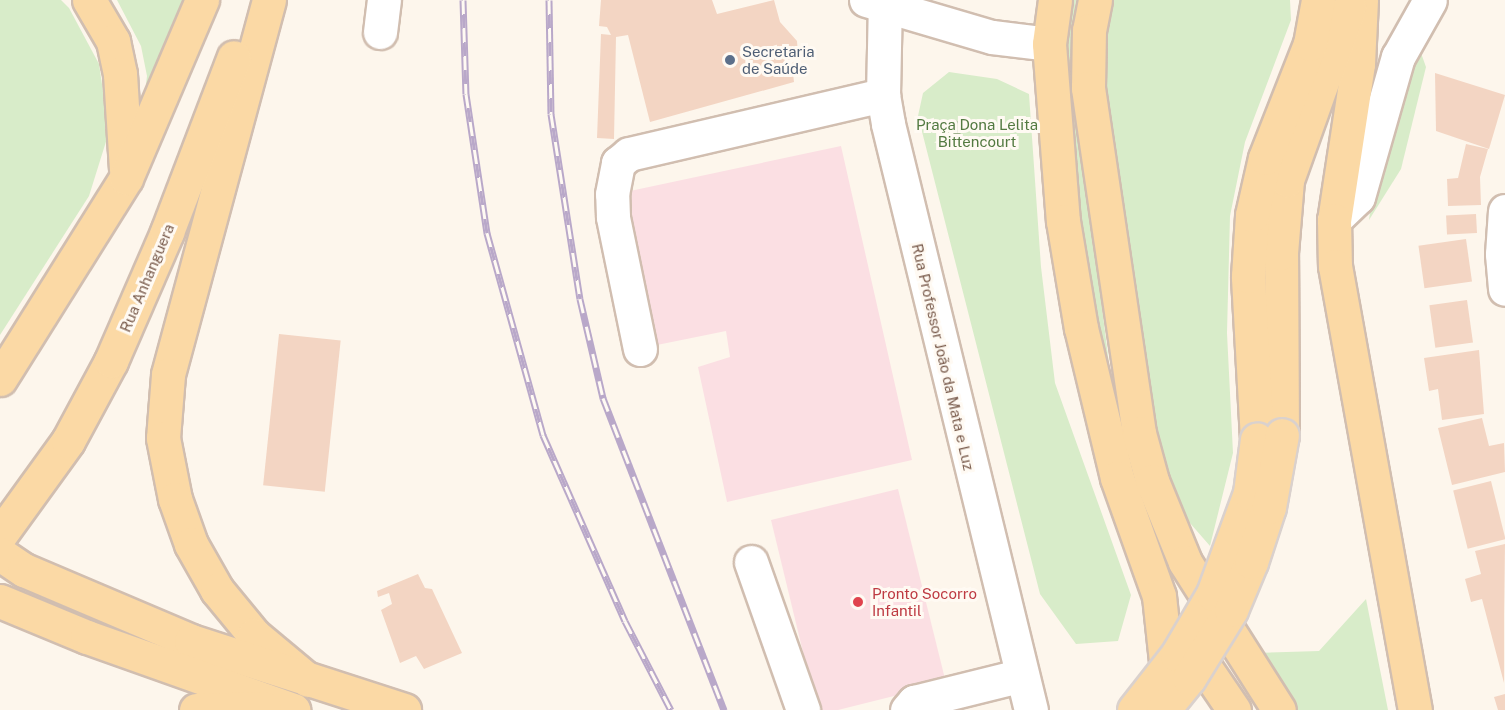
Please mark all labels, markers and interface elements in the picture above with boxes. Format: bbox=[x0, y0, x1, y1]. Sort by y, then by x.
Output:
place label: Secretaria de Saúde bbox=[742, 42, 814, 77]
marker: Secretaria de Saúde bbox=[723, 53, 737, 67]
park label: Praça Dona Lelita Bittencourt bbox=[916, 115, 1038, 150]
street label: Rua Anhanguera bbox=[116, 221, 178, 335]
street label: Rua Professor João da Mata e Luz bbox=[908, 242, 978, 472]
place label: Pronto Socorro Infantil bbox=[872, 584, 977, 619]
marker: Pronto Socorro Infantil bbox=[849, 593, 867, 611]

